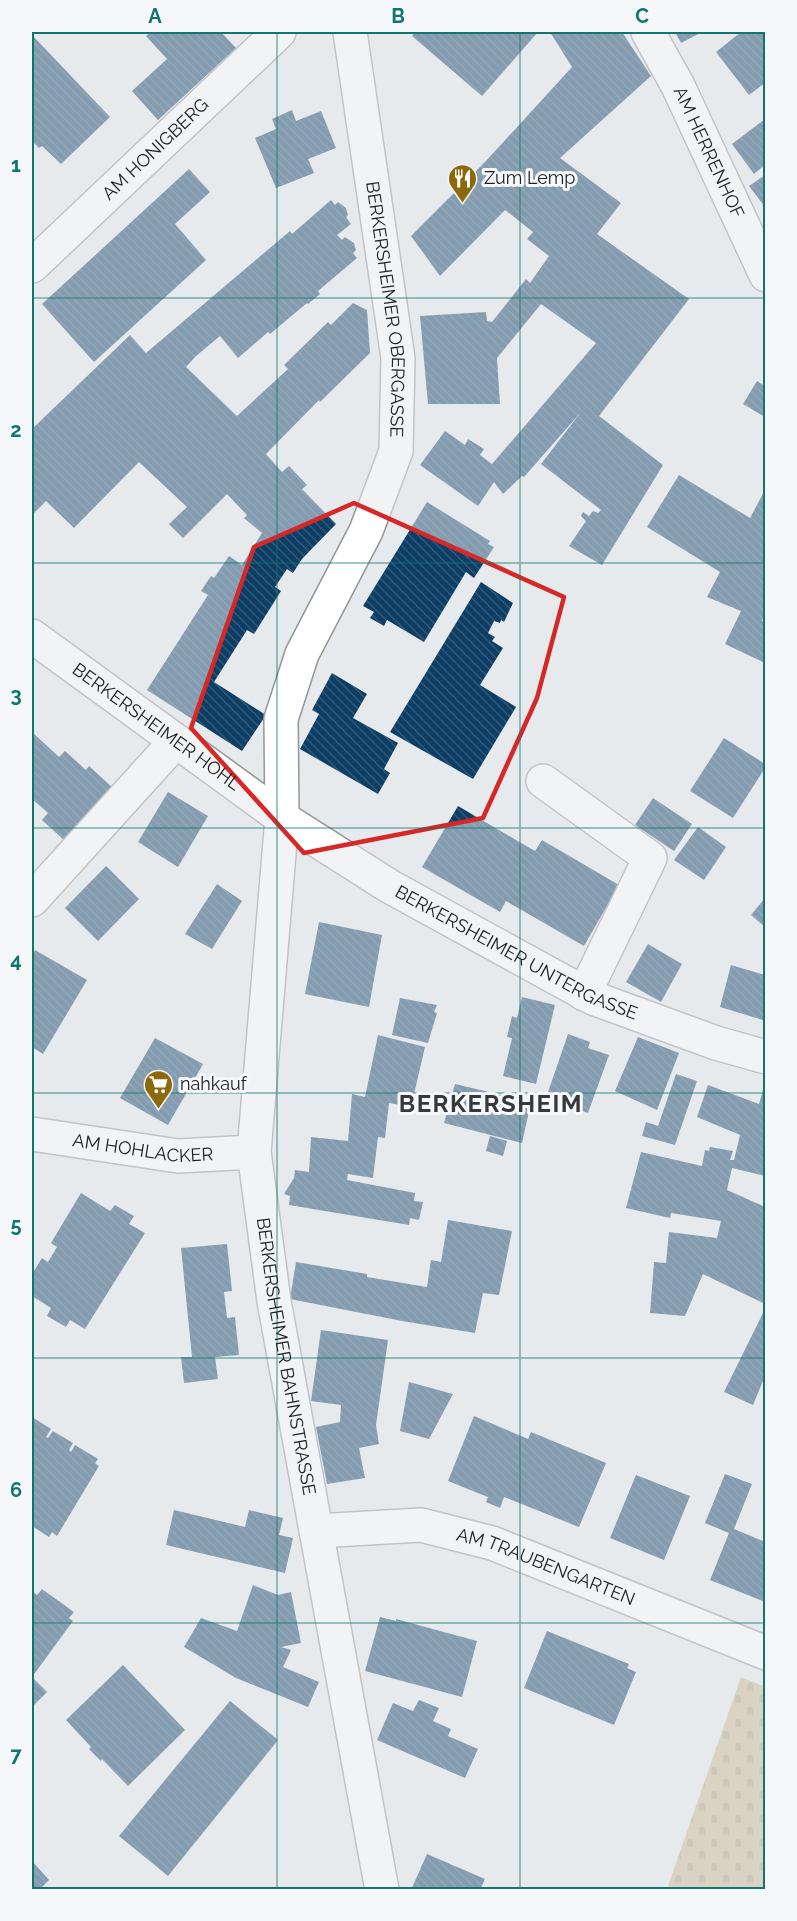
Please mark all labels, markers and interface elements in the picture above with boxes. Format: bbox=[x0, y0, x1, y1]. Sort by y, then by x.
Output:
text: A bbox=[148, 4, 162, 28]
text: B bbox=[391, 4, 405, 28]
text: C bbox=[635, 4, 649, 28]
street label: AM HERRENHOF bbox=[670, 83, 749, 221]
street label: AM HONIGBERG bbox=[98, 94, 212, 204]
text: 1 bbox=[11, 153, 21, 177]
restaurant icon: Zum Lemp bbox=[447, 162, 479, 204]
place label: Zum Lemp bbox=[484, 167, 575, 188]
street label: BERKERSHEIMER OBERGASSE bbox=[362, 180, 409, 438]
text: 2 bbox=[10, 418, 22, 442]
street label: BERKERSHEIMER HOHL bbox=[69, 658, 245, 795]
text: 3 bbox=[10, 683, 22, 707]
street label: BERKERSHEIMER UNTERGASSE bbox=[392, 880, 641, 1023]
text: 4 bbox=[10, 948, 22, 972]
supermarket icon: nahkauf bbox=[143, 1068, 175, 1110]
place label: nahkauf bbox=[180, 1073, 248, 1094]
district label: BERKERSHEIM bbox=[399, 1089, 583, 1118]
street label: AM HOHLACKER bbox=[71, 1129, 214, 1166]
text: 5 bbox=[10, 1213, 22, 1237]
street label: BERKERSHEIMER BAHNSTRASSE bbox=[253, 1216, 320, 1497]
text: 6 bbox=[10, 1478, 22, 1502]
street label: AM TRAUBENGARTEN bbox=[455, 1523, 638, 1609]
text: 7 bbox=[10, 1743, 22, 1767]

